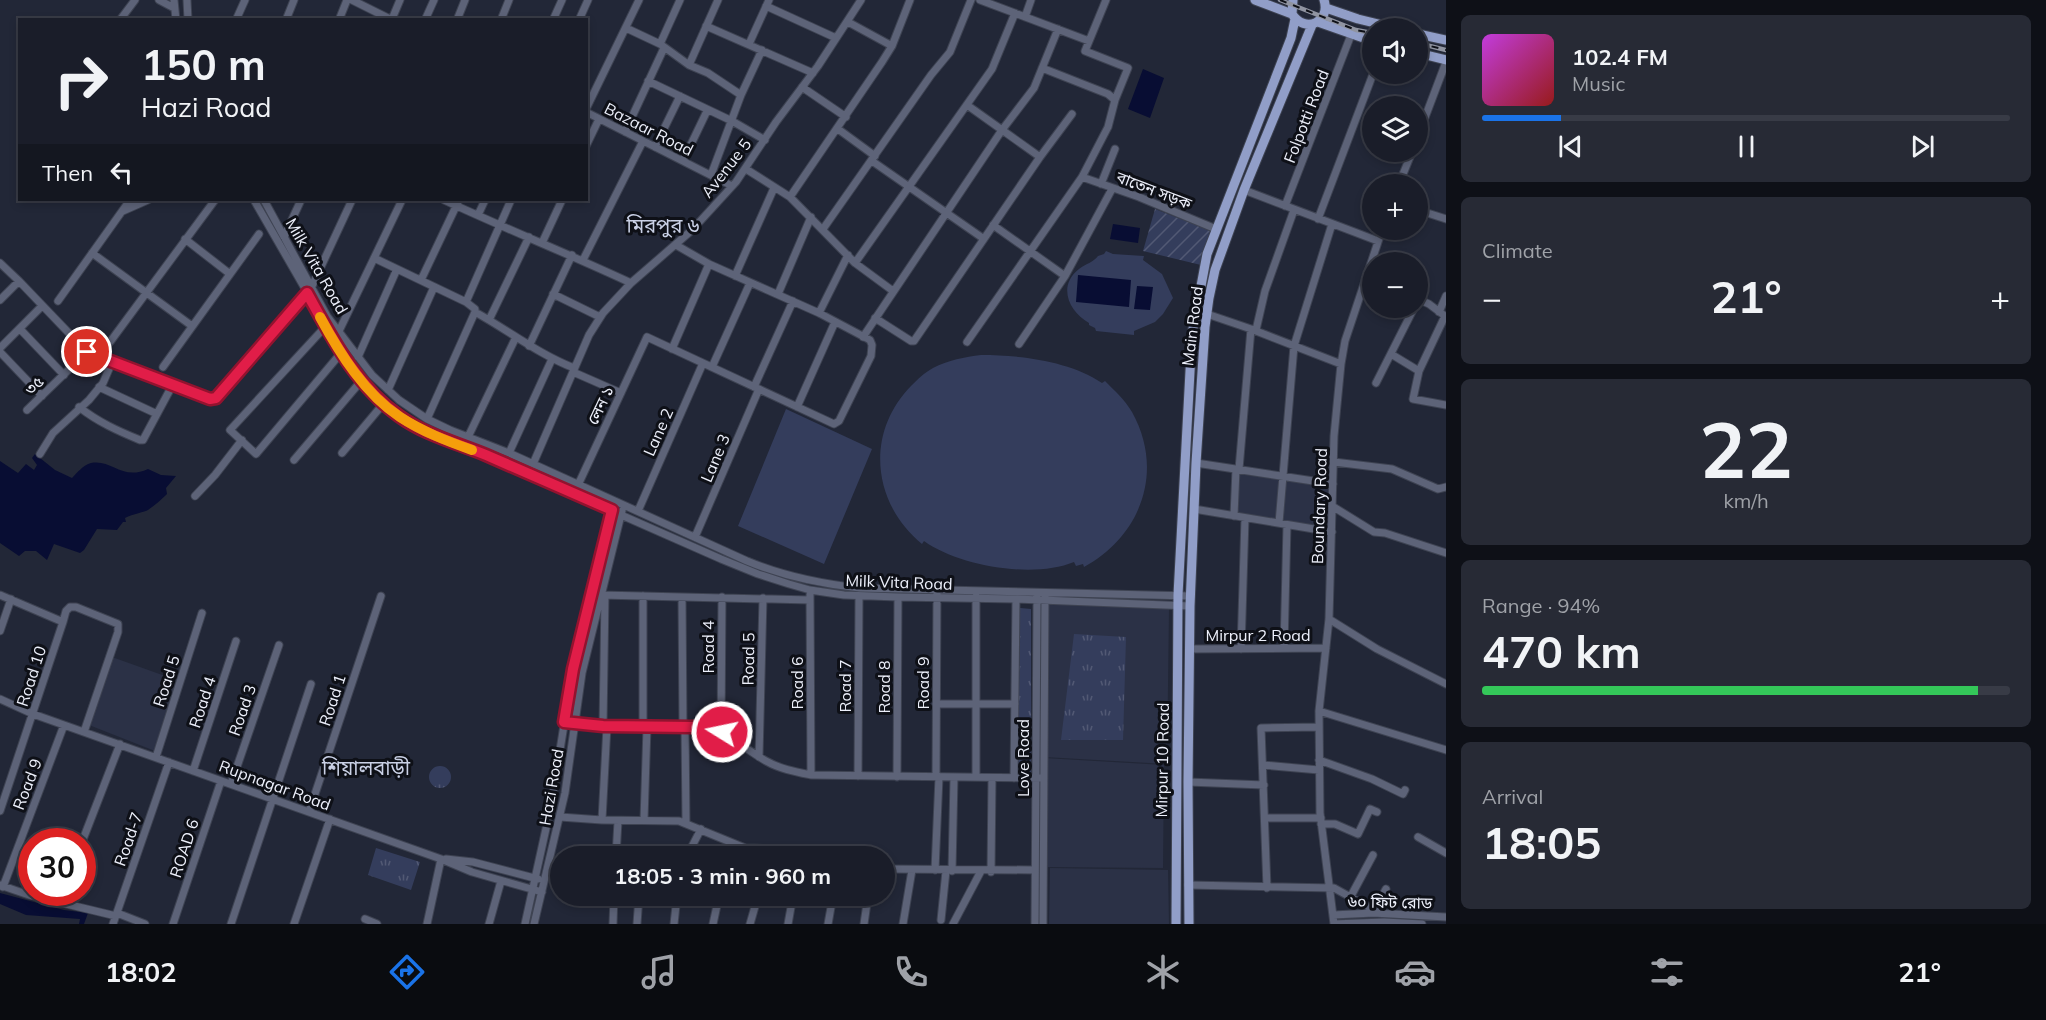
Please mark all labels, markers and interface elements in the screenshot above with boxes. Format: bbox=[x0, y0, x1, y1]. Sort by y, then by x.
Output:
map controls bbox=[1362, 18, 1428, 318]
button: sound bbox=[1362, 18, 1428, 84]
text: 150 m bbox=[141, 38, 266, 91]
icon: right bbox=[42, 42, 120, 120]
text: 102.4 FM bbox=[1572, 43, 1668, 71]
street label: Folpotti Road bbox=[1279, 66, 1333, 166]
text: Music bbox=[1572, 71, 1625, 96]
text: Hazi Road bbox=[141, 90, 272, 124]
button: layers bbox=[1362, 96, 1428, 162]
street label: Bazaar Road bbox=[601, 98, 697, 160]
icon: previous bbox=[1554, 130, 1587, 163]
icon: pause bbox=[1730, 130, 1763, 163]
icon: next bbox=[1906, 130, 1939, 163]
street label: Avenue 5 bbox=[697, 134, 755, 202]
icon: left bbox=[105, 156, 138, 189]
text: Then bbox=[42, 159, 93, 187]
street label: বাতেন সড়ক bbox=[1113, 166, 1195, 214]
button: + bbox=[1362, 174, 1428, 240]
district label: মিরপুর ৬ bbox=[626, 213, 700, 238]
street label: Milk Vita Road bbox=[282, 215, 352, 317]
text: Climate bbox=[1482, 238, 1553, 263]
button: − bbox=[1362, 252, 1428, 318]
text: 21° bbox=[1710, 268, 1782, 324]
text: − bbox=[1482, 277, 1502, 318]
text: + bbox=[1990, 277, 2010, 318]
street label: Main Road bbox=[1177, 285, 1207, 367]
pin bbox=[61, 326, 112, 377]
icon: arrive bbox=[70, 335, 103, 368]
street label: ৩৫ bbox=[20, 371, 48, 399]
street label: লেন ১ bbox=[582, 382, 618, 428]
text: 22 bbox=[1699, 400, 1793, 498]
street label: Lane 2 bbox=[639, 405, 677, 459]
street label: Lane 3 bbox=[696, 431, 734, 485]
street label: Boundary Road bbox=[1307, 448, 1331, 564]
text: km/h bbox=[1723, 488, 1769, 513]
street label: Milk Vita Road bbox=[845, 570, 953, 594]
text: Range · 94% bbox=[1482, 593, 1600, 618]
street label: Road 4 bbox=[698, 620, 718, 674]
text: 470 km bbox=[1482, 623, 1641, 679]
street label: Mirpur 2 Road bbox=[1205, 625, 1311, 645]
street label: Road 5 bbox=[738, 632, 758, 686]
street label: Road 10 bbox=[12, 643, 50, 709]
street label: Road 5 bbox=[148, 653, 184, 709]
street label: Road 6 bbox=[787, 656, 807, 710]
street label: Road 9 bbox=[913, 656, 933, 710]
street label: Road 7 bbox=[835, 659, 855, 713]
street label: Road 8 bbox=[874, 660, 894, 714]
street label: Road 1 bbox=[314, 672, 350, 728]
street label: Road 4 bbox=[184, 673, 220, 730]
street label: Road 3 bbox=[224, 682, 260, 738]
position arrow bbox=[690, 700, 754, 764]
street label: Mirpur 10 Road bbox=[1151, 702, 1173, 818]
street label: Love Road bbox=[1013, 719, 1033, 797]
street label: Hazi Road bbox=[534, 747, 568, 827]
district label: শিয়ালবাড়ী bbox=[321, 755, 411, 780]
street label: Road 9 bbox=[8, 756, 46, 812]
street label: Rupnagar Road bbox=[216, 756, 334, 814]
text: Arrival bbox=[1482, 784, 1543, 809]
street label: Road-7 bbox=[109, 809, 147, 869]
text: 18:05 bbox=[1482, 814, 1601, 870]
street label: ROAD 6 bbox=[165, 816, 203, 880]
speed limit sign: 30 bbox=[18, 828, 96, 906]
text: 18:05 · 3 min · 960 m bbox=[614, 862, 831, 890]
street label: ৬০ ফিট রোড bbox=[1348, 891, 1433, 913]
icon: directions bbox=[386, 951, 428, 993]
icon: music bbox=[638, 951, 680, 993]
icon: phone bbox=[890, 951, 932, 993]
icon: climate bbox=[1142, 951, 1184, 993]
icon: car bbox=[1394, 951, 1436, 993]
icon: filters bbox=[1646, 951, 1688, 993]
text: 18:02 bbox=[105, 955, 176, 989]
text: 21° bbox=[1898, 955, 1941, 989]

